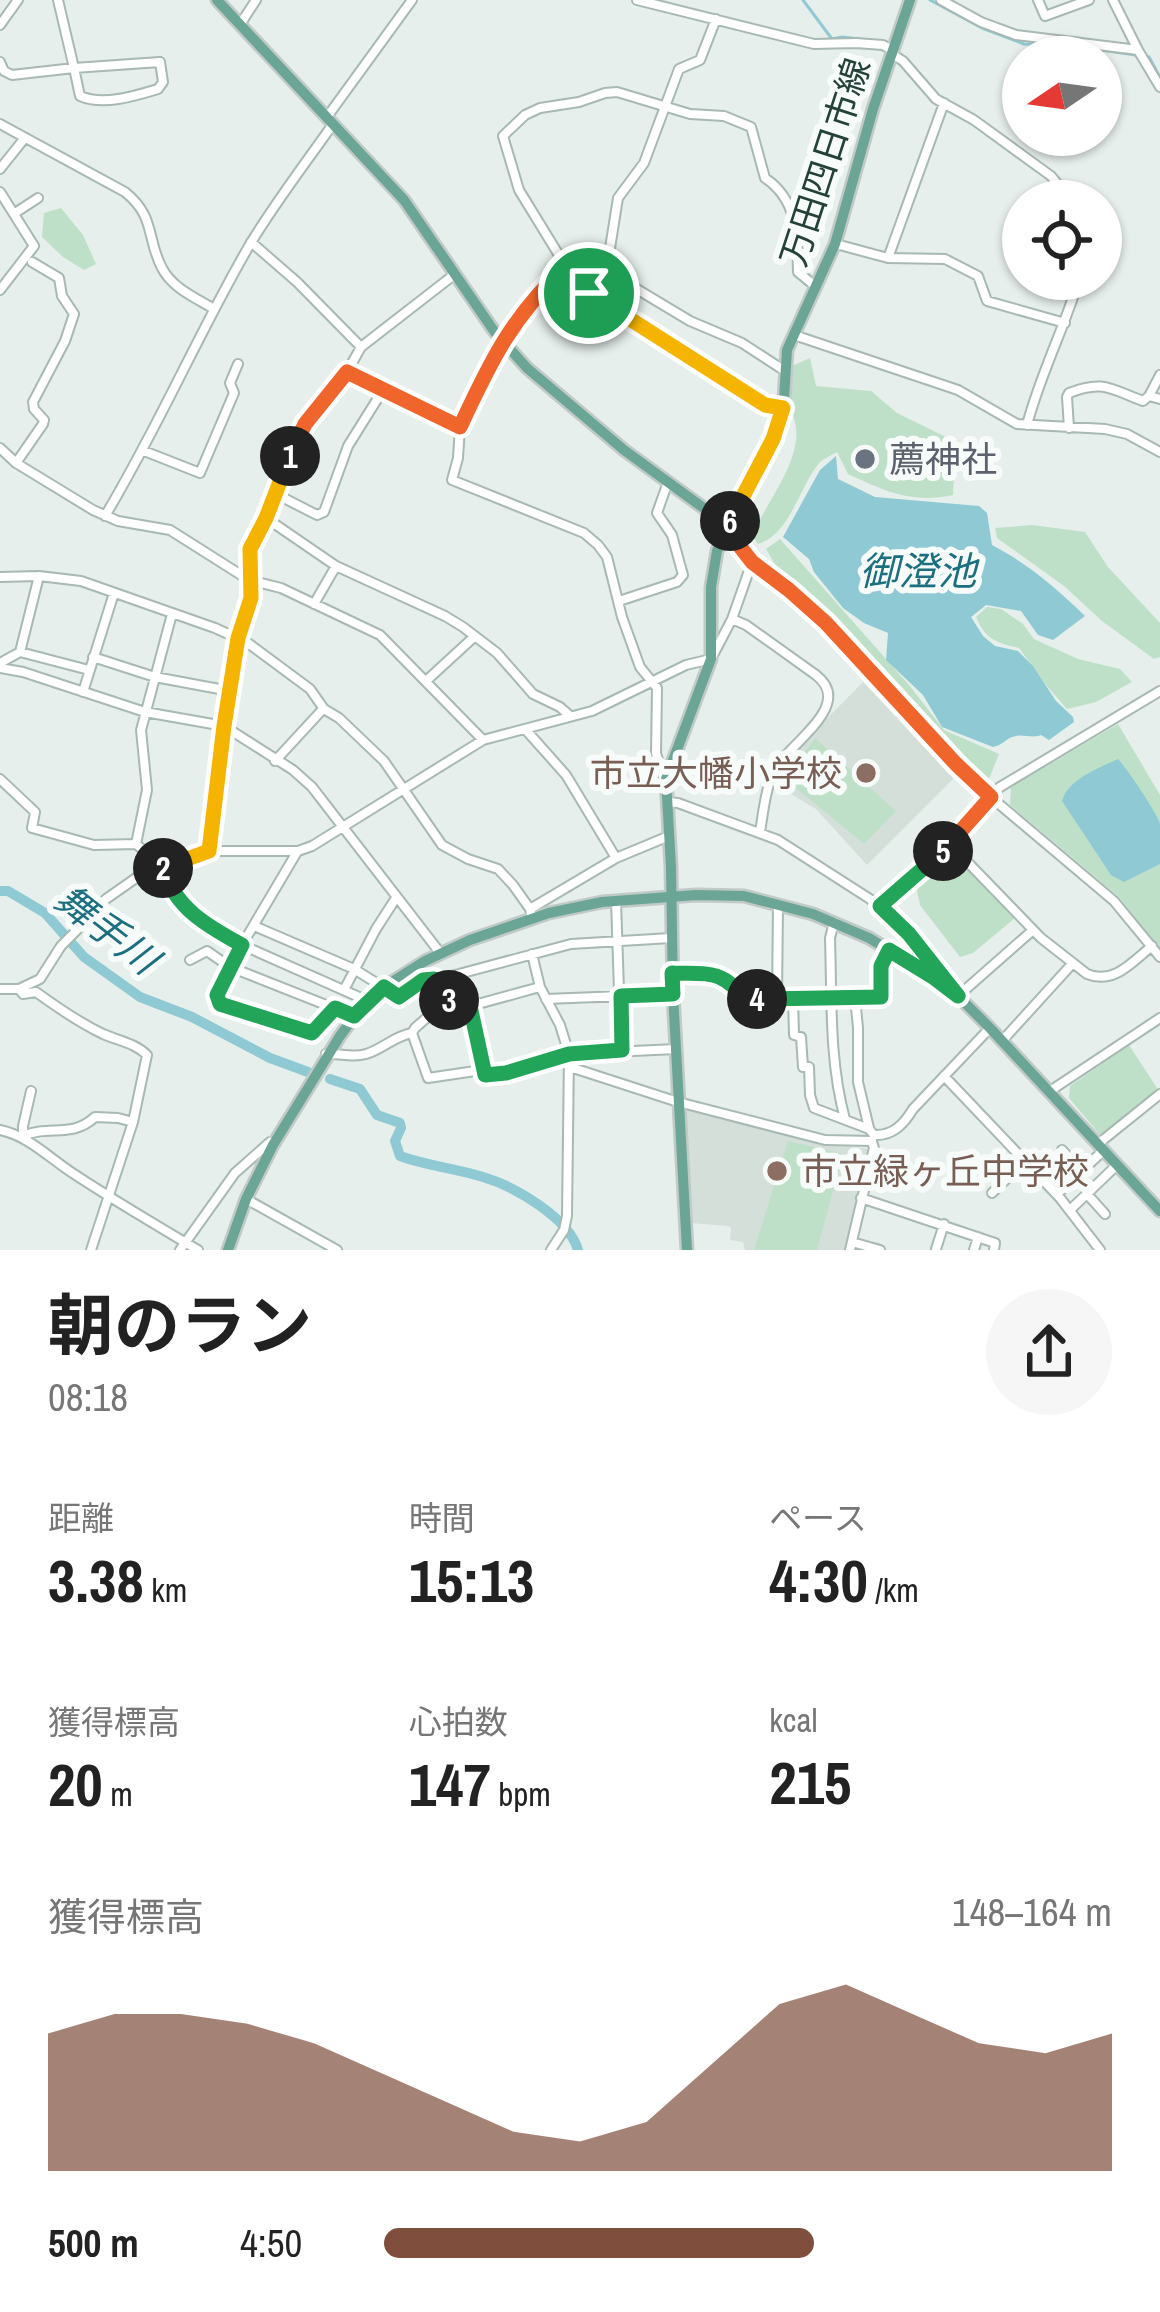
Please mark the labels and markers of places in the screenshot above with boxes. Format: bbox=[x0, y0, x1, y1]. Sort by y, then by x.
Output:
pin bbox=[538, 242, 640, 344]
pin: 1 bbox=[260, 426, 320, 486]
place label: 薦神社 bbox=[889, 435, 997, 483]
marker: 薦神社 bbox=[852, 446, 878, 472]
pin: 6 bbox=[700, 491, 760, 551]
place label: 市立大幡小学校 bbox=[590, 749, 842, 797]
marker: 市立大幡小学校 bbox=[853, 760, 879, 786]
pin: 5 bbox=[913, 821, 973, 881]
pin: 2 bbox=[133, 838, 193, 898]
pin: 4 bbox=[727, 969, 787, 1029]
pin: 3 bbox=[419, 970, 479, 1030]
place label: 市立緑ヶ丘中学校 bbox=[801, 1147, 1089, 1195]
marker: 市立緑ヶ丘中学校 bbox=[764, 1158, 790, 1184]

